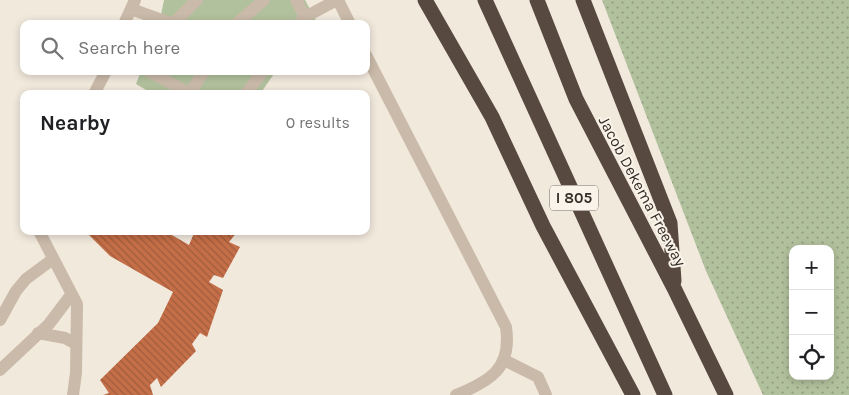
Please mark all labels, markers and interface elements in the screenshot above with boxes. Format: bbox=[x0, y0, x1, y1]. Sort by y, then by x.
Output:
search box bbox=[20, 20, 370, 75]
icon: search bbox=[38, 34, 66, 62]
text: Search here bbox=[78, 37, 180, 59]
text: Nearby bbox=[40, 111, 110, 135]
text: 0 results bbox=[286, 113, 350, 132]
street label: Jacob Dekema Freeway bbox=[595, 113, 691, 270]
road number: I 805 bbox=[550, 186, 598, 210]
map controls bbox=[789, 245, 834, 380]
button: + bbox=[789, 245, 834, 290]
button: − bbox=[789, 290, 834, 335]
button: locate bbox=[789, 335, 834, 380]

